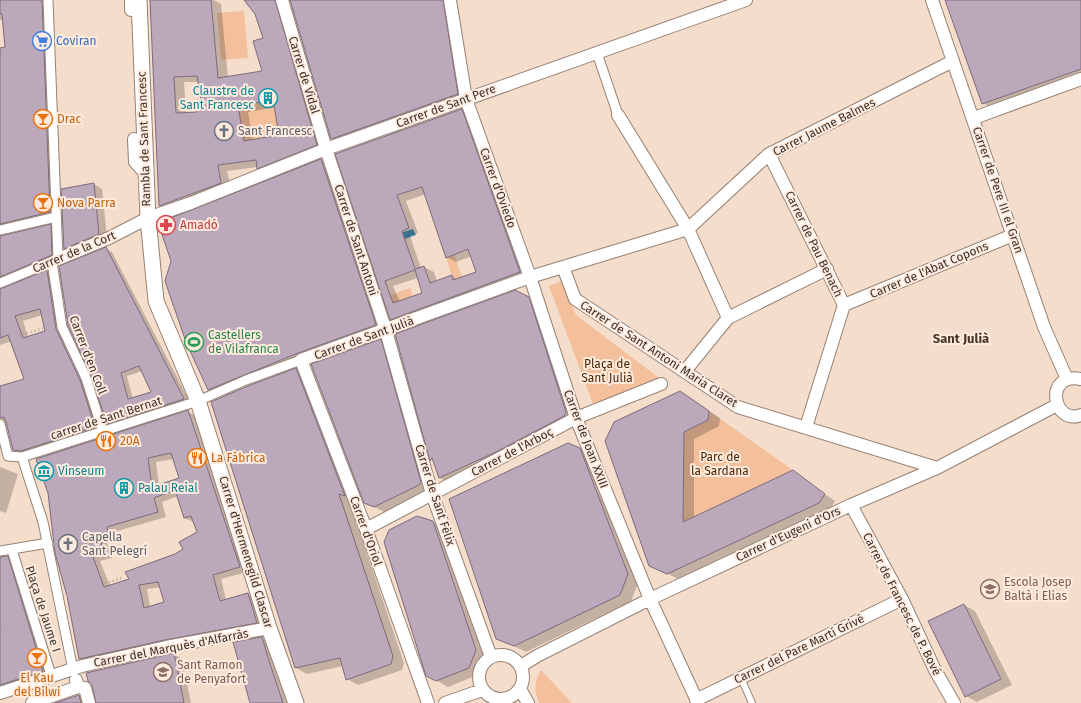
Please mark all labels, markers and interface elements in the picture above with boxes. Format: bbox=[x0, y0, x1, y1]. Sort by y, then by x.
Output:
supermarket icon: Coviran bbox=[31, 30, 53, 52]
place label: Coviran bbox=[56, 34, 97, 48]
street label: Carrer de Vidal bbox=[286, 34, 323, 116]
street label: Rambla de Sant Francesc bbox=[135, 71, 153, 207]
street label: Carrer de Sant Pere bbox=[394, 81, 498, 131]
place label: Claustre de Sant Francesc bbox=[180, 84, 254, 112]
building icon: Claustre de Sant Francesc bbox=[257, 87, 279, 109]
street label: Carrer Jaume Balmes bbox=[770, 95, 878, 159]
bar icon: Drac bbox=[32, 108, 54, 130]
place label: Drac bbox=[57, 112, 81, 126]
church icon: Sant Francesc bbox=[213, 120, 235, 142]
place label: Sant Francesc bbox=[238, 124, 312, 138]
street label: Carrer de Pere III el Gran bbox=[970, 125, 1026, 255]
street label: Carrer d'Oviedo bbox=[477, 146, 519, 230]
street label: Carrer de Sant Antoni bbox=[331, 182, 381, 298]
street label: Carrer de Pau Benach bbox=[782, 189, 846, 299]
bar icon: Nova Parra bbox=[32, 192, 54, 214]
place label: Nova Parra bbox=[57, 196, 116, 210]
pharmacy icon: Amadó bbox=[155, 214, 177, 236]
place label: Amadó bbox=[180, 218, 218, 232]
street label: Carrer de la Cort bbox=[30, 228, 118, 276]
street label: Carrer de l'Abat Copons bbox=[868, 239, 991, 301]
street label: Carrer de Sant Antoni Maria Claret bbox=[578, 298, 741, 411]
street label: Carrer de Sant Julià bbox=[312, 313, 416, 363]
street label: Carrer d'en Coll bbox=[67, 314, 110, 397]
place label: Castellers de Vilafranca bbox=[208, 328, 279, 356]
sports icon: Castellers de Vilafranca bbox=[183, 331, 205, 353]
district label: Sant Julià bbox=[933, 331, 989, 346]
park label: Plaça de Sant Julià bbox=[581, 357, 633, 385]
street label: Carrer de Joan XXIII bbox=[561, 388, 611, 490]
street label: carrer de Sant Bernat bbox=[49, 393, 164, 443]
street label: Carrer de l'Arboç bbox=[469, 425, 555, 479]
restaurant icon: 20A bbox=[95, 430, 117, 452]
place label: 20A bbox=[120, 434, 140, 448]
street label: Carrer de Sant Fèlix bbox=[412, 443, 458, 548]
restaurant icon: La Fàbrica bbox=[186, 447, 208, 469]
park label: Parc de la Sardana bbox=[691, 450, 749, 478]
place label: La Fàbrica bbox=[211, 451, 266, 465]
museum icon: Vinseum bbox=[33, 460, 55, 482]
place label: Vinseum bbox=[58, 464, 105, 478]
street label: Carrer d'Hermenegild Clascar bbox=[216, 474, 276, 630]
building icon: Palau Reial bbox=[113, 477, 135, 499]
place label: Palau Reial bbox=[138, 481, 198, 495]
street label: Carrer d'Oriol bbox=[347, 494, 385, 568]
street label: Carrer d'Eugeni d'Ors bbox=[733, 503, 843, 564]
place label: Capella Sant Pelegrí bbox=[82, 530, 148, 558]
street label: Carrer de Francesc de P. Bové bbox=[860, 530, 944, 678]
church icon: Capella Sant Pelegrí bbox=[57, 533, 79, 555]
street label: Plaça de Jaume I bbox=[22, 564, 64, 654]
place label: Escola Josep Baltà i Elias bbox=[1004, 575, 1072, 603]
school or university icon: Escola Josep Baltà i Elias bbox=[979, 578, 1001, 600]
street label: Carrer del Pare Martí Grivé bbox=[732, 611, 866, 687]
street label: Carrer del Marquès d'Alfarràs bbox=[92, 626, 250, 670]
bar icon: El Kau del Bilwi bbox=[26, 647, 48, 669]
place label: Sant Ramon de Penyafort bbox=[177, 658, 247, 686]
school or university icon: Sant Ramon de Penyafort bbox=[152, 661, 174, 683]
place label: El Kau del Bilwi bbox=[14, 671, 60, 699]

